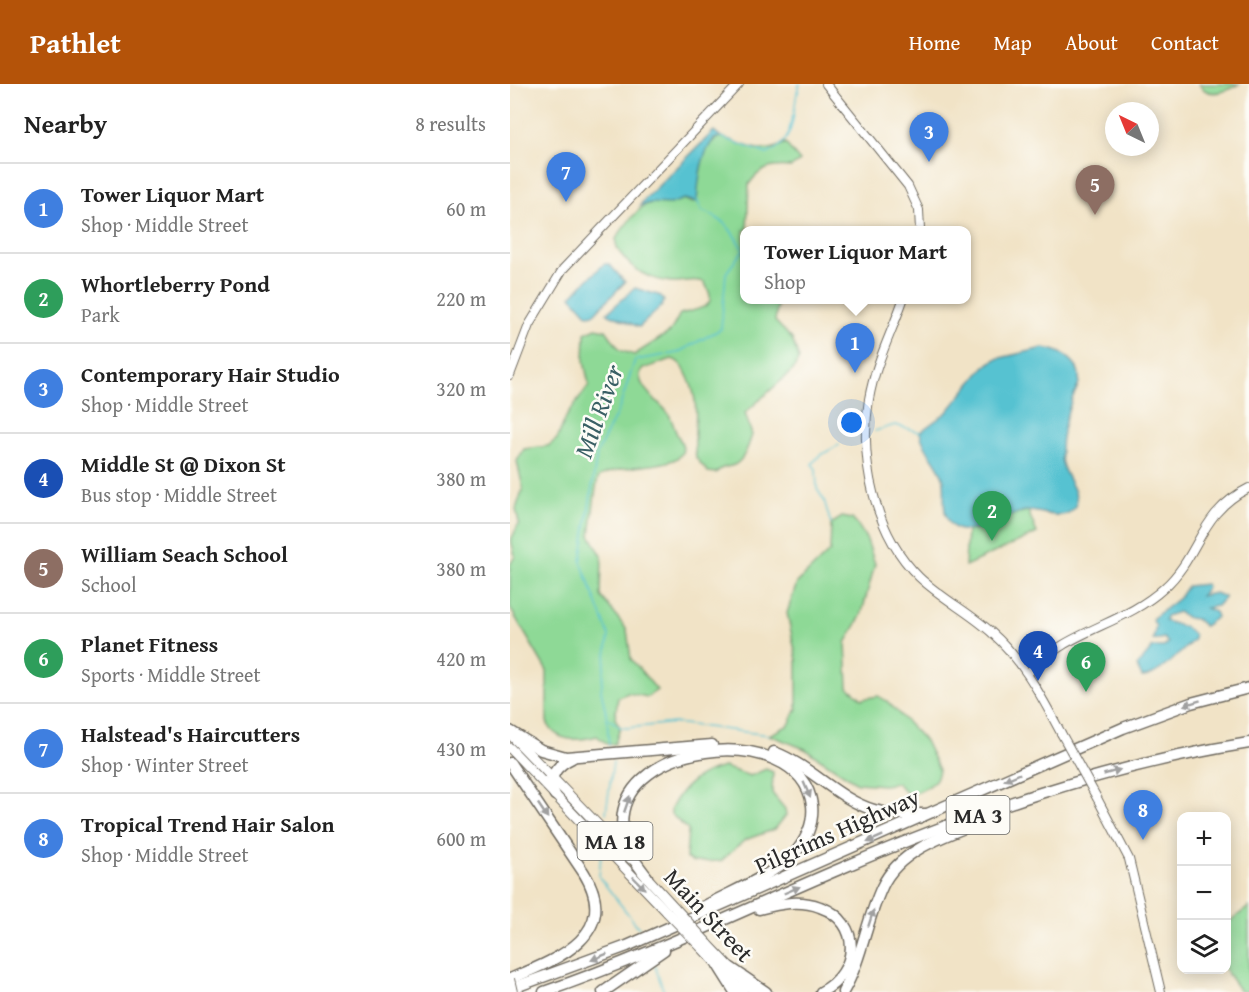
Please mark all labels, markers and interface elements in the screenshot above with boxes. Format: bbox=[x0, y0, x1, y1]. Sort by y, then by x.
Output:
text: Pathlet bbox=[30, 22, 121, 63]
text: Home bbox=[909, 27, 960, 58]
text: Map bbox=[993, 27, 1032, 58]
text: About bbox=[1065, 27, 1118, 58]
text: Contact bbox=[1151, 27, 1219, 58]
north arrow bbox=[1105, 102, 1159, 156]
text: Nearby bbox=[24, 104, 107, 143]
text: 8 results bbox=[415, 109, 486, 138]
pin: 3 bbox=[910, 112, 948, 162]
pin: 7 bbox=[546, 152, 586, 202]
pin: 5 bbox=[1076, 166, 1114, 215]
text: Tower Liquor Mart bbox=[81, 178, 264, 210]
text: 1 bbox=[38, 194, 49, 223]
text: 60 m bbox=[446, 194, 486, 223]
text: Shop · Middle Street bbox=[81, 210, 248, 239]
popup bbox=[740, 226, 971, 304]
text: Tower Liquor Mart bbox=[764, 235, 947, 267]
text: Shop bbox=[764, 267, 806, 296]
text: Whortleberry Pond bbox=[81, 268, 270, 300]
text: 2 bbox=[38, 284, 49, 313]
text: 220 m bbox=[436, 284, 486, 313]
text: Park bbox=[81, 300, 120, 329]
pin: 1 bbox=[836, 324, 874, 373]
text: Contemporary Hair Studio bbox=[81, 358, 340, 390]
water label: Mill River bbox=[563, 358, 633, 463]
text: 3 bbox=[38, 374, 49, 403]
text: 320 m bbox=[436, 374, 486, 403]
text: Shop · Middle Street bbox=[81, 390, 248, 419]
your location bbox=[837, 408, 866, 437]
text: Middle St @ Dixon St bbox=[81, 448, 286, 480]
text: 4 bbox=[38, 464, 49, 493]
text: 380 m bbox=[436, 464, 486, 493]
text: Bus stop · Middle Street bbox=[81, 480, 277, 509]
pin: 2 bbox=[972, 492, 1012, 541]
text: William Seach School bbox=[81, 538, 288, 570]
text: 5 bbox=[38, 554, 49, 583]
text: 380 m bbox=[436, 554, 486, 583]
text: School bbox=[81, 570, 137, 599]
text: Planet Fitness bbox=[81, 628, 218, 660]
pin: 4 bbox=[1018, 632, 1058, 681]
pin: 6 bbox=[1066, 642, 1106, 692]
text: 6 bbox=[38, 644, 49, 673]
text: 420 m bbox=[436, 644, 486, 673]
text: Sports · Middle Street bbox=[81, 660, 261, 689]
one-way arrow bbox=[1183, 699, 1201, 708]
text: Halstead's Haircutters bbox=[81, 718, 300, 750]
text: 7 bbox=[38, 734, 49, 763]
text: 430 m bbox=[436, 734, 486, 763]
text: Shop · Winter Street bbox=[81, 750, 249, 779]
one-way arrow bbox=[1103, 767, 1121, 776]
one-way arrow bbox=[1003, 773, 1021, 782]
street label: Pilgrims Highway bbox=[749, 779, 925, 883]
one-way arrow bbox=[802, 782, 812, 800]
pin: 8 bbox=[1124, 790, 1162, 840]
one-way arrow bbox=[623, 795, 633, 813]
road number: MA 3 bbox=[946, 796, 1010, 834]
one-way arrow bbox=[537, 803, 548, 819]
text: Tropical Trend Hair Salon bbox=[81, 808, 335, 840]
map controls bbox=[1177, 812, 1231, 974]
button: + bbox=[1177, 812, 1231, 866]
road number: MA 18 bbox=[578, 822, 652, 860]
text: 8 bbox=[38, 824, 49, 853]
text: 600 m bbox=[436, 824, 486, 853]
one-way arrow bbox=[866, 834, 884, 844]
text: Shop · Middle Street bbox=[81, 840, 248, 869]
street label: Main Street bbox=[656, 860, 762, 970]
button: − bbox=[1177, 866, 1231, 920]
one-way arrow bbox=[632, 875, 646, 890]
one-way arrow bbox=[783, 885, 801, 895]
one-way arrow bbox=[867, 909, 876, 927]
button: layers bbox=[1177, 920, 1231, 974]
one-way arrow bbox=[590, 952, 608, 962]

